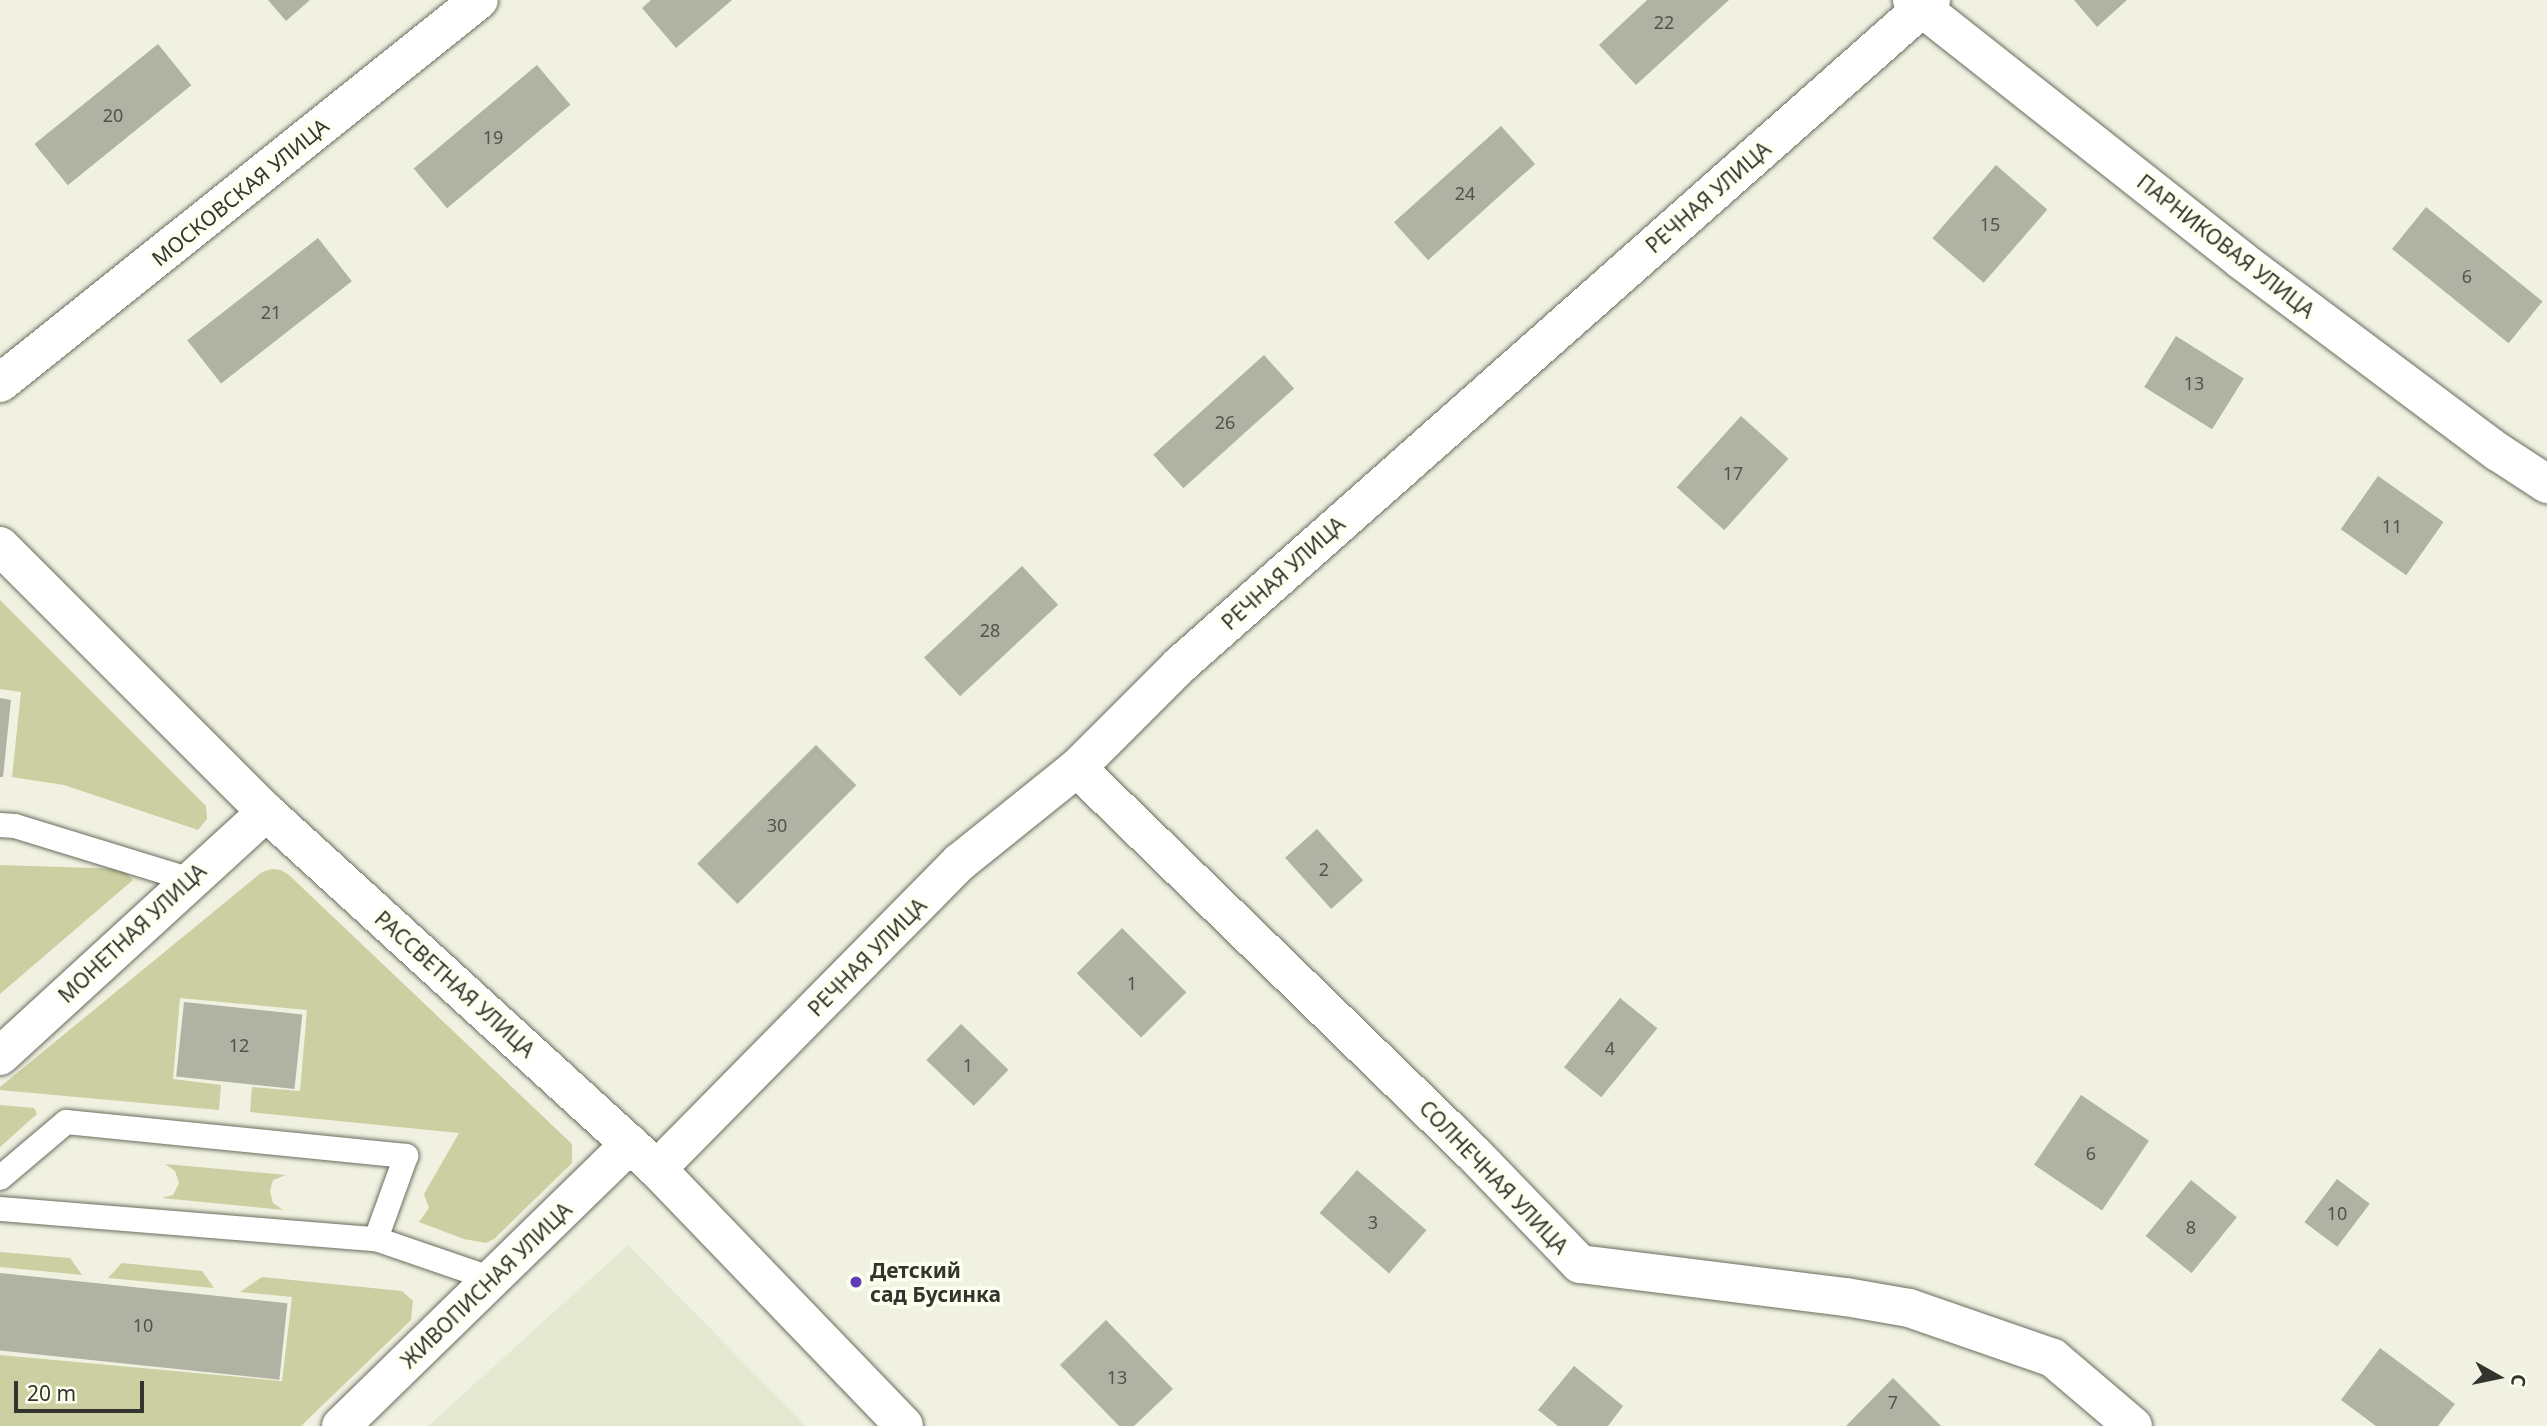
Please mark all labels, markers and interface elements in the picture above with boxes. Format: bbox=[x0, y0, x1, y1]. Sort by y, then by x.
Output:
house number: 22 bbox=[1654, 11, 1674, 33]
house number: 20 bbox=[103, 104, 123, 126]
street label: МОСКОВСКАЯ УЛИЦА bbox=[147, 113, 333, 271]
house number: 19 bbox=[483, 126, 503, 148]
street label: РЕЧНАЯ УЛИЦА bbox=[1641, 136, 1775, 258]
street label: ПАРНИКОВАЯ УЛИЦА bbox=[2132, 169, 2320, 323]
house number: 24 bbox=[1455, 182, 1475, 204]
house number: 15 bbox=[1980, 213, 2000, 235]
house number: 6 bbox=[2462, 265, 2472, 287]
house number: 21 bbox=[261, 301, 281, 323]
house number: 13 bbox=[2184, 372, 2204, 394]
house number: 26 bbox=[1215, 411, 1235, 433]
house number: 17 bbox=[1723, 462, 1743, 484]
street label: РЕЧНАЯ УЛИЦА bbox=[1216, 511, 1350, 635]
house number: 11 bbox=[2382, 515, 2402, 537]
house number: 28 bbox=[980, 619, 1000, 641]
house number: 30 bbox=[767, 814, 787, 836]
street label: МОНЕТНАЯ УЛИЦА bbox=[53, 858, 211, 1008]
house number: 2 bbox=[1319, 858, 1329, 880]
street label: РЕЧНАЯ УЛИЦА bbox=[803, 893, 931, 1021]
street label: РАССВЕТНАЯ УЛИЦА bbox=[370, 906, 540, 1062]
house number: 1 bbox=[1127, 972, 1137, 994]
house number: 12 bbox=[229, 1034, 249, 1056]
house number: 4 bbox=[1605, 1037, 1615, 1059]
house number: 1 bbox=[963, 1054, 973, 1076]
street label: СОЛНЕЧНАЯ УЛИЦА bbox=[1414, 1095, 1574, 1259]
house number: 6 bbox=[2086, 1142, 2096, 1164]
street label: ЖИВОПИСНАЯ УЛИЦА bbox=[395, 1197, 577, 1373]
house number: 10 bbox=[2327, 1202, 2347, 1224]
house number: 3 bbox=[1368, 1211, 1378, 1233]
house number: 8 bbox=[2186, 1216, 2196, 1238]
place label: Детский сад Бусинка bbox=[870, 1257, 1001, 1307]
marker: Детский сад Бусинка bbox=[848, 1274, 864, 1290]
house number: 10 bbox=[133, 1314, 153, 1336]
north arrow bbox=[2463, 1342, 2533, 1412]
scale bar bbox=[18, 1366, 147, 1410]
house number: 13 bbox=[1107, 1366, 1127, 1388]
text: С bbox=[2505, 1372, 2533, 1388]
text: 20 m bbox=[27, 1379, 76, 1407]
house number: 7 bbox=[1888, 1391, 1898, 1413]

